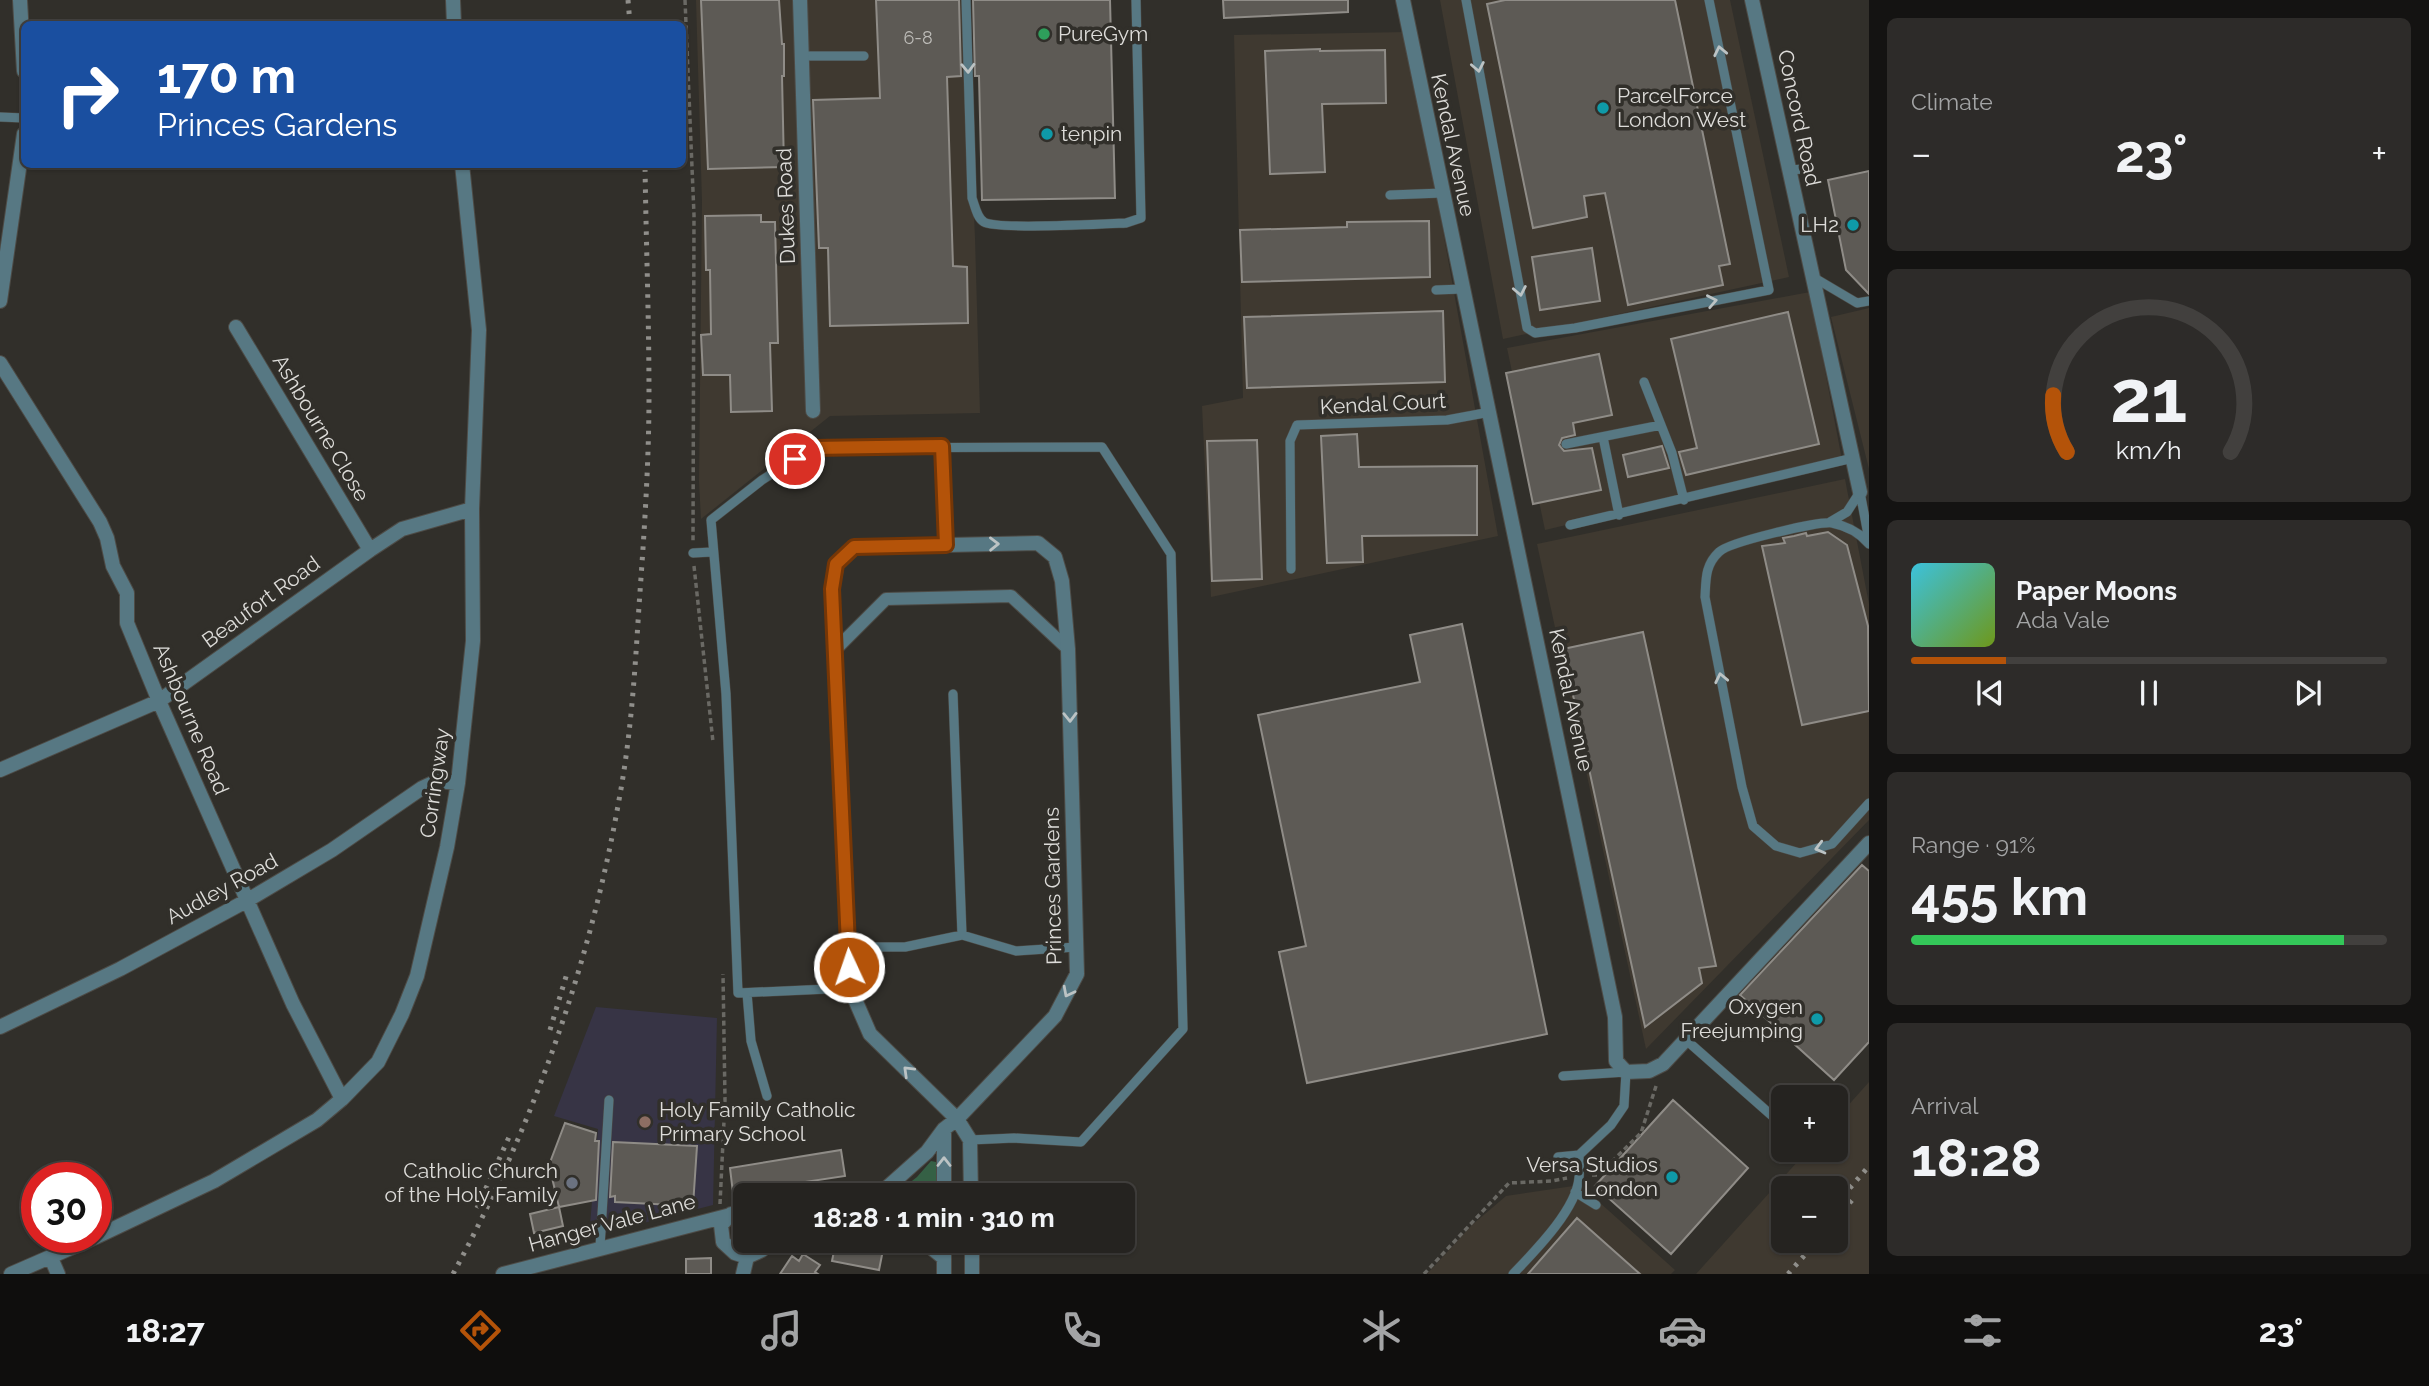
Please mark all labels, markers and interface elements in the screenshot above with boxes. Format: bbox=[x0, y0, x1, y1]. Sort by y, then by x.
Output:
place label: PureGym bbox=[1058, 21, 1148, 46]
marker: PureGym bbox=[1036, 26, 1052, 42]
house number: 6-8 bbox=[903, 27, 933, 48]
one-way arrow bbox=[1713, 45, 1728, 57]
text: 170 m bbox=[157, 47, 296, 104]
street label: Concord Road bbox=[1773, 47, 1826, 188]
icon: right bbox=[42, 49, 133, 140]
one-way arrow bbox=[1470, 61, 1485, 73]
one-way arrow bbox=[960, 63, 975, 74]
street label: Kendal Avenue bbox=[1426, 71, 1481, 219]
place label: ParcelForce London West bbox=[1617, 83, 1746, 132]
text: Climate bbox=[1911, 88, 1993, 115]
marker: ParcelForce London West bbox=[1595, 100, 1611, 116]
text: Princes Gardens bbox=[157, 106, 398, 143]
place label: tenpin bbox=[1061, 121, 1122, 146]
text: 23° bbox=[2115, 123, 2188, 184]
marker: tenpin bbox=[1039, 126, 1055, 142]
text: − bbox=[1911, 131, 1931, 176]
text: + bbox=[2371, 131, 2387, 176]
street label: Dukes Road bbox=[771, 147, 800, 265]
place label: LH2 bbox=[1800, 212, 1839, 237]
marker: LH2 bbox=[1845, 217, 1861, 233]
one-way arrow bbox=[1511, 285, 1526, 297]
one-way arrow bbox=[1706, 294, 1718, 309]
street label: Ashbourne Close bbox=[268, 350, 375, 506]
text: 21 bbox=[2110, 354, 2188, 439]
street label: Kendal Court bbox=[1319, 388, 1447, 419]
pin bbox=[765, 429, 825, 489]
text: km/h bbox=[2116, 435, 2182, 465]
icon: arrive bbox=[776, 440, 814, 478]
one-way arrow bbox=[989, 537, 1000, 552]
street label: Beaufort Road bbox=[197, 550, 324, 653]
text: Paper Moons bbox=[2016, 576, 2177, 606]
text: Ada Vale bbox=[2016, 606, 2110, 633]
street label: Kendal Avenue bbox=[1544, 626, 1599, 774]
street label: Ashbourne Road bbox=[148, 639, 235, 798]
one-way arrow bbox=[1715, 672, 1730, 684]
icon: previous bbox=[1971, 674, 2009, 712]
icon: pause bbox=[2130, 674, 2168, 712]
icon: next bbox=[2289, 674, 2327, 712]
one-way arrow bbox=[1062, 713, 1078, 723]
street label: Corringway bbox=[414, 726, 455, 840]
street label: Princes Gardens bbox=[1039, 807, 1066, 965]
text: Range · 91% bbox=[1911, 831, 2035, 858]
one-way arrow bbox=[1814, 840, 1826, 854]
street label: Audley Road bbox=[162, 848, 282, 929]
text: 455 km bbox=[1911, 866, 2088, 927]
position arrow bbox=[812, 930, 886, 1004]
one-way arrow bbox=[1062, 984, 1076, 997]
place label: Oxygen Freejumping bbox=[1680, 994, 1803, 1043]
marker: Oxygen Freejumping bbox=[1809, 1011, 1825, 1027]
one-way arrow bbox=[904, 1067, 917, 1080]
map controls bbox=[1771, 1085, 1848, 1253]
button: + bbox=[1771, 1085, 1848, 1162]
text: Arrival bbox=[1911, 1092, 1978, 1119]
place label: Holy Family Catholic Primary School bbox=[659, 1097, 856, 1146]
marker: Holy Family Catholic Primary School bbox=[637, 1114, 653, 1130]
text: 18:28 bbox=[1911, 1127, 2042, 1188]
place label: Versa Studios London bbox=[1526, 1152, 1658, 1201]
one-way arrow bbox=[936, 1156, 952, 1167]
place label: Catholic Church of the Holy Family bbox=[384, 1158, 558, 1207]
speed limit sign: 30 bbox=[21, 1162, 112, 1253]
marker: Versa Studios London bbox=[1664, 1169, 1680, 1185]
marker: Catholic Church of the Holy Family bbox=[564, 1175, 580, 1191]
button: − bbox=[1771, 1176, 1848, 1253]
street label: Hanger Vale Lane bbox=[525, 1188, 698, 1257]
text: 18:28 · 1 min · 310 m bbox=[813, 1203, 1055, 1233]
icon: directions bbox=[456, 1306, 505, 1355]
icon: music bbox=[757, 1306, 806, 1355]
icon: phone bbox=[1057, 1306, 1106, 1355]
icon: climate bbox=[1357, 1306, 1406, 1355]
icon: car bbox=[1658, 1306, 1707, 1355]
icon: filters bbox=[1958, 1306, 2007, 1355]
text: 18:27 bbox=[126, 1312, 205, 1349]
text: 23° bbox=[2259, 1312, 2303, 1349]

